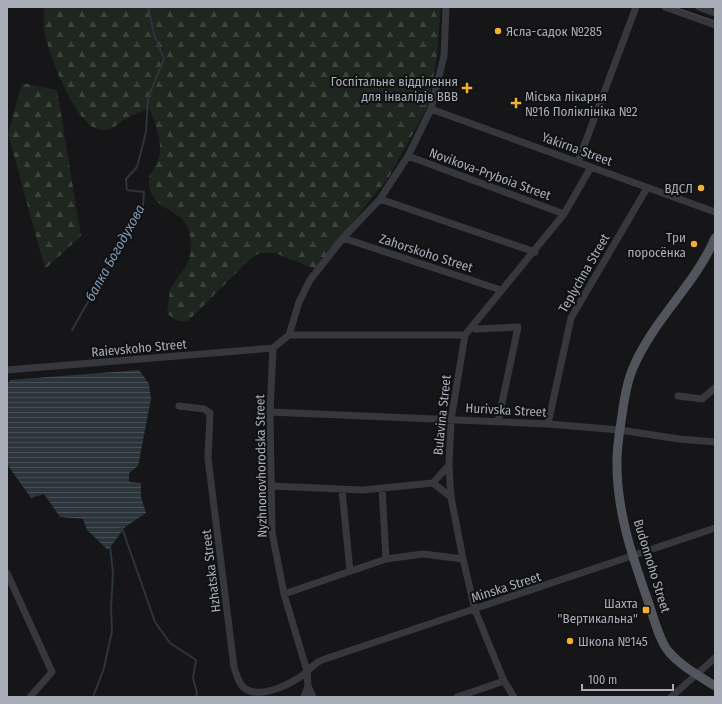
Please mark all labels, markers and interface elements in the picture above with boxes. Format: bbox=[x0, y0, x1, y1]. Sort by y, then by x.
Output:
place label: Ясла-садок №285 bbox=[506, 24, 602, 39]
marker: Ясла-садок №285 bbox=[493, 26, 503, 36]
place label: Госпітальне відділення для інвалідів ВВВ bbox=[331, 74, 458, 104]
marker: Госпітальне відділення для інвалідів ВВВ bbox=[461, 82, 473, 94]
place label: Міська лікарня №16 Поліклініка №2 bbox=[525, 89, 638, 119]
marker: Міська лікарня №16 Поліклініка №2 bbox=[510, 97, 522, 109]
street label: Yakirna Street bbox=[540, 129, 615, 169]
street label: Novikova-Pryboia Street bbox=[427, 145, 554, 203]
place label: ВДСЛ bbox=[664, 181, 693, 196]
marker: ВДСЛ bbox=[696, 183, 706, 193]
water label: балка Богодухова bbox=[82, 202, 148, 304]
street label: Teplychna Street bbox=[555, 230, 613, 315]
place label: Три поросёнка bbox=[628, 230, 686, 260]
street label: Zahorskoho Street bbox=[377, 231, 475, 275]
marker: Три поросёнка bbox=[689, 239, 699, 249]
street label: Raievskoho Street bbox=[91, 336, 188, 360]
street label: Bulavina Street bbox=[430, 373, 454, 456]
street label: Nyzhnonovhorodska Street bbox=[252, 394, 270, 538]
street label: Hurivska Street bbox=[465, 400, 548, 420]
street label: Budonnoho Street bbox=[631, 517, 674, 615]
street label: Hzhatska Street bbox=[198, 528, 224, 613]
street label: Minska Street bbox=[469, 568, 543, 605]
place label: Шахта "Вертикальна" bbox=[558, 596, 638, 626]
marker: Шахта "Вертикальна" bbox=[641, 605, 651, 615]
place label: Школа №145 bbox=[578, 634, 648, 649]
marker: Школа №145 bbox=[565, 636, 575, 646]
scale bar bbox=[582, 666, 673, 692]
text: 100 m bbox=[588, 673, 617, 687]

